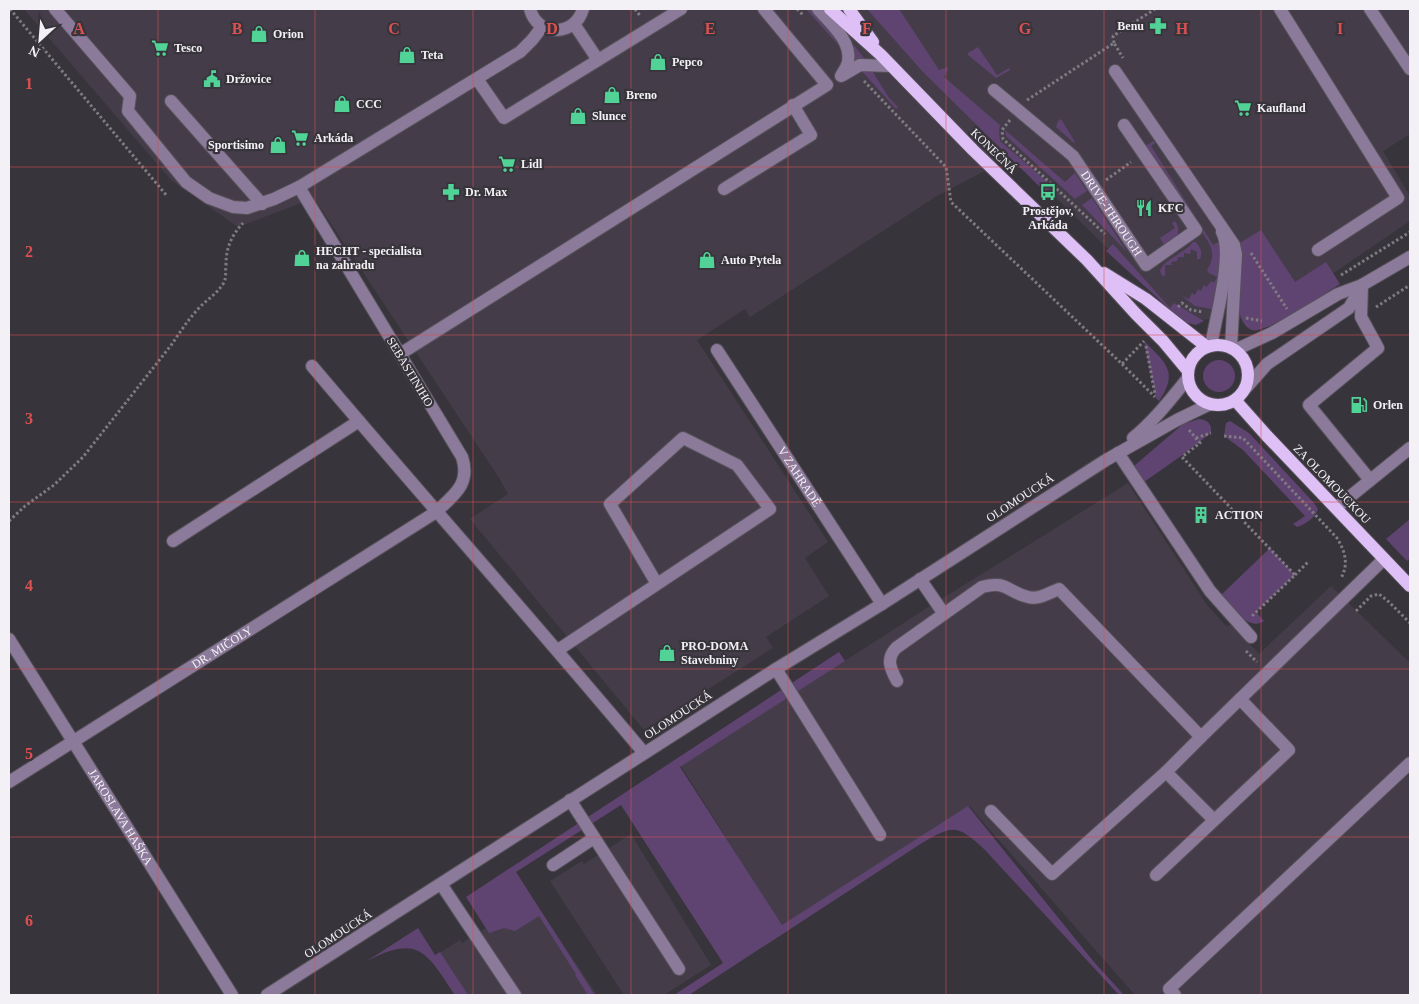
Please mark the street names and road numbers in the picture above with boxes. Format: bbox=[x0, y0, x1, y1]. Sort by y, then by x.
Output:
street label: KONEČNÁ bbox=[968, 126, 1020, 177]
street label: DRIVE-THROUGH bbox=[1078, 168, 1145, 259]
street label: SEBASTINIHO bbox=[384, 335, 436, 410]
street label: ZA OLOMOUCKOU bbox=[1290, 441, 1374, 527]
street label: V ZAHRADĚ bbox=[775, 444, 824, 509]
street label: OLOMOUCKÁ bbox=[983, 471, 1057, 525]
street label: DR. MIČOLY bbox=[189, 623, 255, 672]
street label: OLOMOUCKÁ bbox=[641, 688, 715, 742]
street label: JAROSLAVA HAŠKA bbox=[85, 766, 156, 868]
street label: OLOMOUCKÁ bbox=[301, 907, 375, 961]

